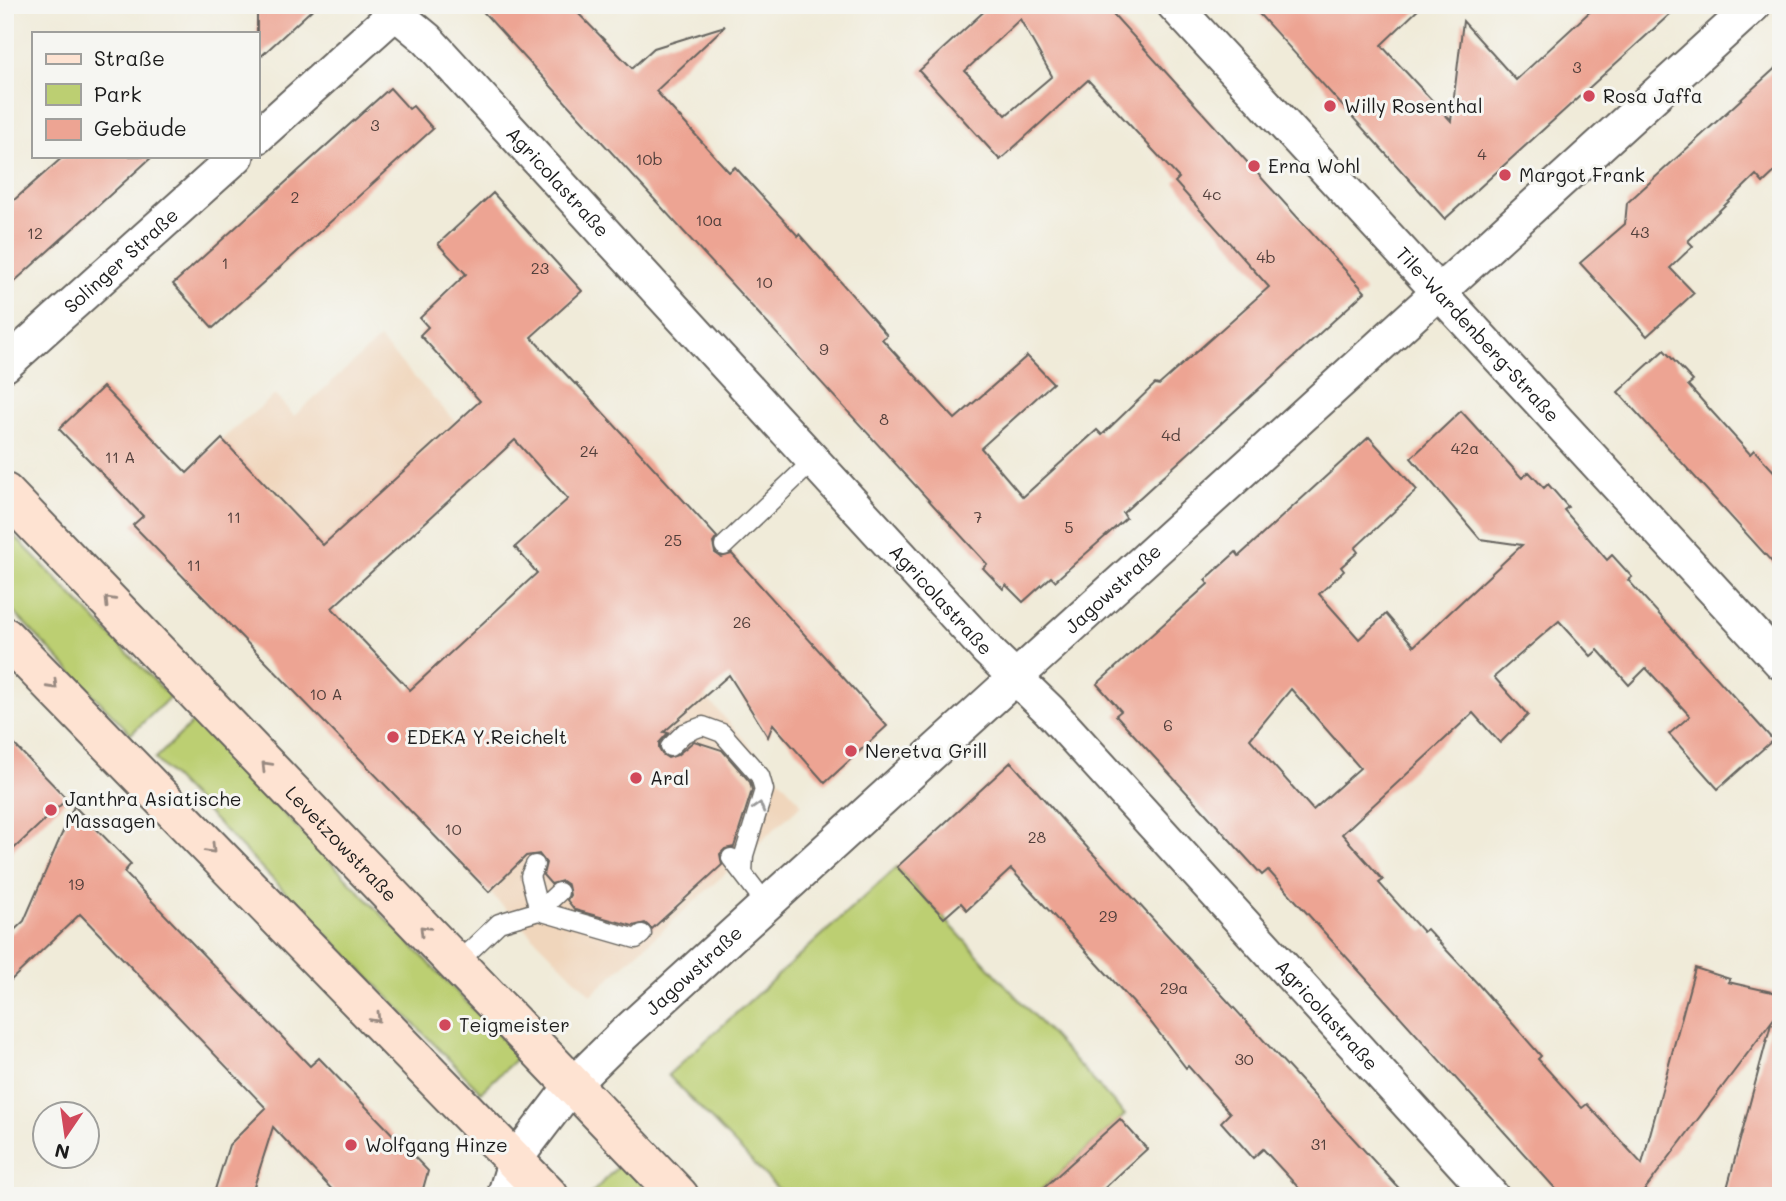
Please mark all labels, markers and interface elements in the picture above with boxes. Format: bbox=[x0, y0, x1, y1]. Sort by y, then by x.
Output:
legend bbox=[32, 32, 259, 158]
text: Straße bbox=[94, 44, 165, 71]
house number: 3 bbox=[1572, 56, 1582, 77]
text: Park bbox=[94, 80, 142, 107]
place label: Rosa Jaffa bbox=[1603, 83, 1702, 108]
marker: Rosa Jaffa bbox=[1581, 88, 1597, 104]
place label: Willy Rosenthal bbox=[1344, 93, 1483, 118]
marker: Willy Rosenthal bbox=[1322, 98, 1338, 114]
text: Gebäude bbox=[94, 114, 187, 141]
house number: 3 bbox=[370, 114, 380, 135]
street label: Agricolastraße bbox=[501, 121, 615, 242]
house number: 4 bbox=[1477, 143, 1487, 164]
house number: 10b bbox=[635, 148, 663, 169]
place label: Erna Wohl bbox=[1268, 153, 1360, 178]
marker: Erna Wohl bbox=[1246, 158, 1262, 174]
place label: Margot Frank bbox=[1519, 162, 1645, 187]
marker: Margot Frank bbox=[1497, 167, 1513, 183]
house number: 4c bbox=[1203, 183, 1221, 204]
house number: 2 bbox=[291, 186, 299, 207]
street label: Solinger Straße bbox=[58, 202, 183, 318]
house number: 10a bbox=[696, 209, 723, 230]
house number: 43 bbox=[1631, 221, 1649, 242]
house number: 12 bbox=[27, 222, 43, 243]
street label: Tile-Wardenberg-Straße bbox=[1391, 241, 1565, 427]
house number: 4b bbox=[1256, 246, 1276, 267]
house number: 1 bbox=[221, 252, 229, 273]
house number: 23 bbox=[531, 257, 549, 278]
house number: 10 bbox=[755, 271, 773, 292]
house number: 9 bbox=[819, 338, 829, 359]
house number: 8 bbox=[879, 408, 889, 429]
house number: 4d bbox=[1161, 424, 1181, 445]
house number: 42a bbox=[1451, 437, 1479, 458]
house number: 24 bbox=[580, 440, 599, 461]
house number: 11 A bbox=[105, 446, 135, 467]
house number: 11 bbox=[227, 506, 241, 527]
house number: 7 bbox=[974, 506, 983, 527]
house number: 5 bbox=[1064, 516, 1074, 537]
house number: 25 bbox=[664, 529, 682, 550]
street label: Jagowstraße bbox=[1059, 538, 1166, 639]
street label: Agricolastraße bbox=[884, 539, 998, 660]
house number: 11 bbox=[187, 554, 201, 575]
one-way arrow bbox=[105, 597, 118, 610]
house number: 26 bbox=[733, 611, 751, 632]
one-way arrow bbox=[44, 677, 57, 690]
house number: 10 A bbox=[309, 683, 343, 704]
house number: 6 bbox=[1163, 714, 1173, 735]
place label: EDEKA Y.Reichelt bbox=[407, 724, 567, 749]
marker: EDEKA Y.Reichelt bbox=[385, 729, 401, 745]
place label: Neretva Grill bbox=[865, 738, 987, 763]
marker: Neretva Grill bbox=[843, 743, 859, 759]
one-way arrow bbox=[262, 761, 275, 774]
place label: Aral bbox=[650, 765, 689, 790]
marker: Aral bbox=[628, 770, 644, 786]
street label: Levetzowstraße bbox=[280, 780, 403, 907]
place label: Janthra Asiatische Massagen bbox=[65, 786, 241, 833]
one-way arrow bbox=[751, 801, 765, 813]
marker: Janthra Asiatische Massagen bbox=[43, 802, 59, 818]
house number: 10 bbox=[444, 818, 462, 839]
house number: 28 bbox=[1028, 826, 1047, 847]
one-way arrow bbox=[203, 841, 216, 854]
house number: 19 bbox=[68, 873, 84, 894]
house number: 29 bbox=[1099, 905, 1117, 926]
street label: Jagowstraße bbox=[640, 920, 747, 1020]
one-way arrow bbox=[419, 925, 432, 938]
street label: Agricolastraße bbox=[1270, 954, 1384, 1075]
house number: 29a bbox=[1160, 977, 1188, 998]
one-way arrow bbox=[368, 1009, 381, 1022]
place label: Teigmeister bbox=[459, 1012, 570, 1037]
marker: Teigmeister bbox=[437, 1017, 453, 1033]
house number: 30 bbox=[1234, 1048, 1254, 1069]
north arrow bbox=[32, 1100, 102, 1170]
place label: Wolfgang Hinze bbox=[365, 1132, 508, 1157]
house number: 31 bbox=[1311, 1133, 1327, 1154]
marker: Wolfgang Hinze bbox=[343, 1137, 359, 1153]
text: N bbox=[52, 1138, 72, 1166]

